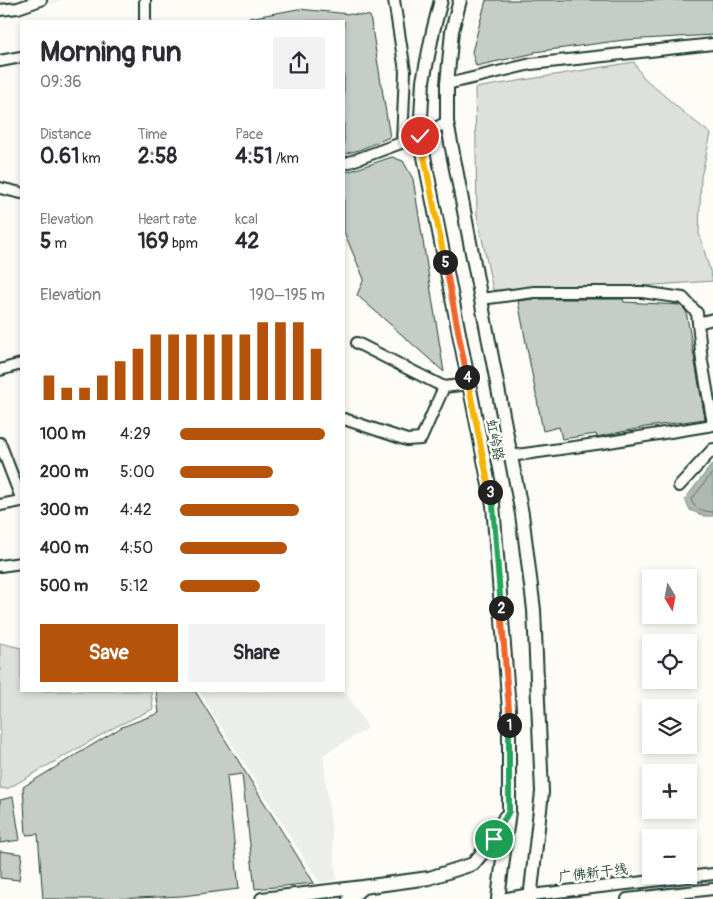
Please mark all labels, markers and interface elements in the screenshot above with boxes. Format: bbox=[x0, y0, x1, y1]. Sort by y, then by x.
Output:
text: Morning run bbox=[40, 35, 182, 70]
button: share bbox=[273, 37, 325, 89]
text: 09:36 bbox=[40, 72, 82, 92]
pin bbox=[399, 115, 441, 157]
icon: check bbox=[406, 122, 434, 150]
text: Distance bbox=[40, 126, 91, 143]
text: Time bbox=[138, 126, 167, 143]
text: Pace bbox=[235, 126, 263, 143]
text: 0.61 bbox=[40, 143, 79, 170]
text: 2:58 bbox=[138, 143, 177, 170]
text: 4:51 bbox=[235, 143, 273, 170]
text: km bbox=[79, 150, 101, 167]
text: /km bbox=[273, 150, 299, 167]
text: Elevation bbox=[40, 211, 93, 228]
text: Heart rate bbox=[138, 211, 197, 228]
text: kcal bbox=[235, 211, 258, 228]
text: 5 bbox=[40, 228, 51, 255]
text: 169 bbox=[138, 228, 169, 255]
text: 42 bbox=[235, 228, 259, 255]
text: m bbox=[51, 235, 67, 252]
text: bpm bbox=[169, 235, 198, 252]
pin: 5 bbox=[432, 250, 458, 274]
text: 5 bbox=[442, 254, 449, 271]
text: Elevation bbox=[40, 285, 101, 305]
text: 190–195 m bbox=[249, 285, 325, 305]
pin: 4 bbox=[454, 364, 480, 390]
text: 4 bbox=[463, 369, 472, 386]
street label: 虹岭路 bbox=[483, 418, 507, 462]
text: 100 m bbox=[40, 424, 86, 444]
text: 4:29 bbox=[120, 424, 151, 444]
text: 200 m bbox=[40, 462, 88, 482]
text: 5:00 bbox=[120, 462, 155, 482]
pin: 3 bbox=[478, 480, 502, 504]
text: 3 bbox=[487, 484, 494, 501]
text: 300 m bbox=[40, 500, 88, 520]
text: 4:42 bbox=[120, 500, 152, 520]
text: 400 m bbox=[40, 538, 89, 558]
text: 4:50 bbox=[120, 538, 153, 558]
north arrow bbox=[642, 569, 698, 624]
map controls bbox=[642, 569, 697, 884]
text: 500 m bbox=[40, 576, 88, 596]
text: 5:12 bbox=[120, 576, 148, 596]
pin: 2 bbox=[488, 596, 514, 620]
text: 2 bbox=[498, 600, 505, 617]
button: Save bbox=[40, 624, 178, 682]
button: Share bbox=[188, 624, 325, 682]
button: locate bbox=[642, 634, 697, 689]
button: layers bbox=[642, 699, 697, 754]
pin: 1 bbox=[496, 712, 522, 738]
text: 1 bbox=[507, 717, 512, 734]
button: + bbox=[642, 764, 697, 819]
pin bbox=[473, 818, 515, 860]
icon: arrive bbox=[480, 825, 508, 853]
button: − bbox=[642, 829, 697, 884]
street label: 广佛新干线 bbox=[557, 860, 629, 886]

